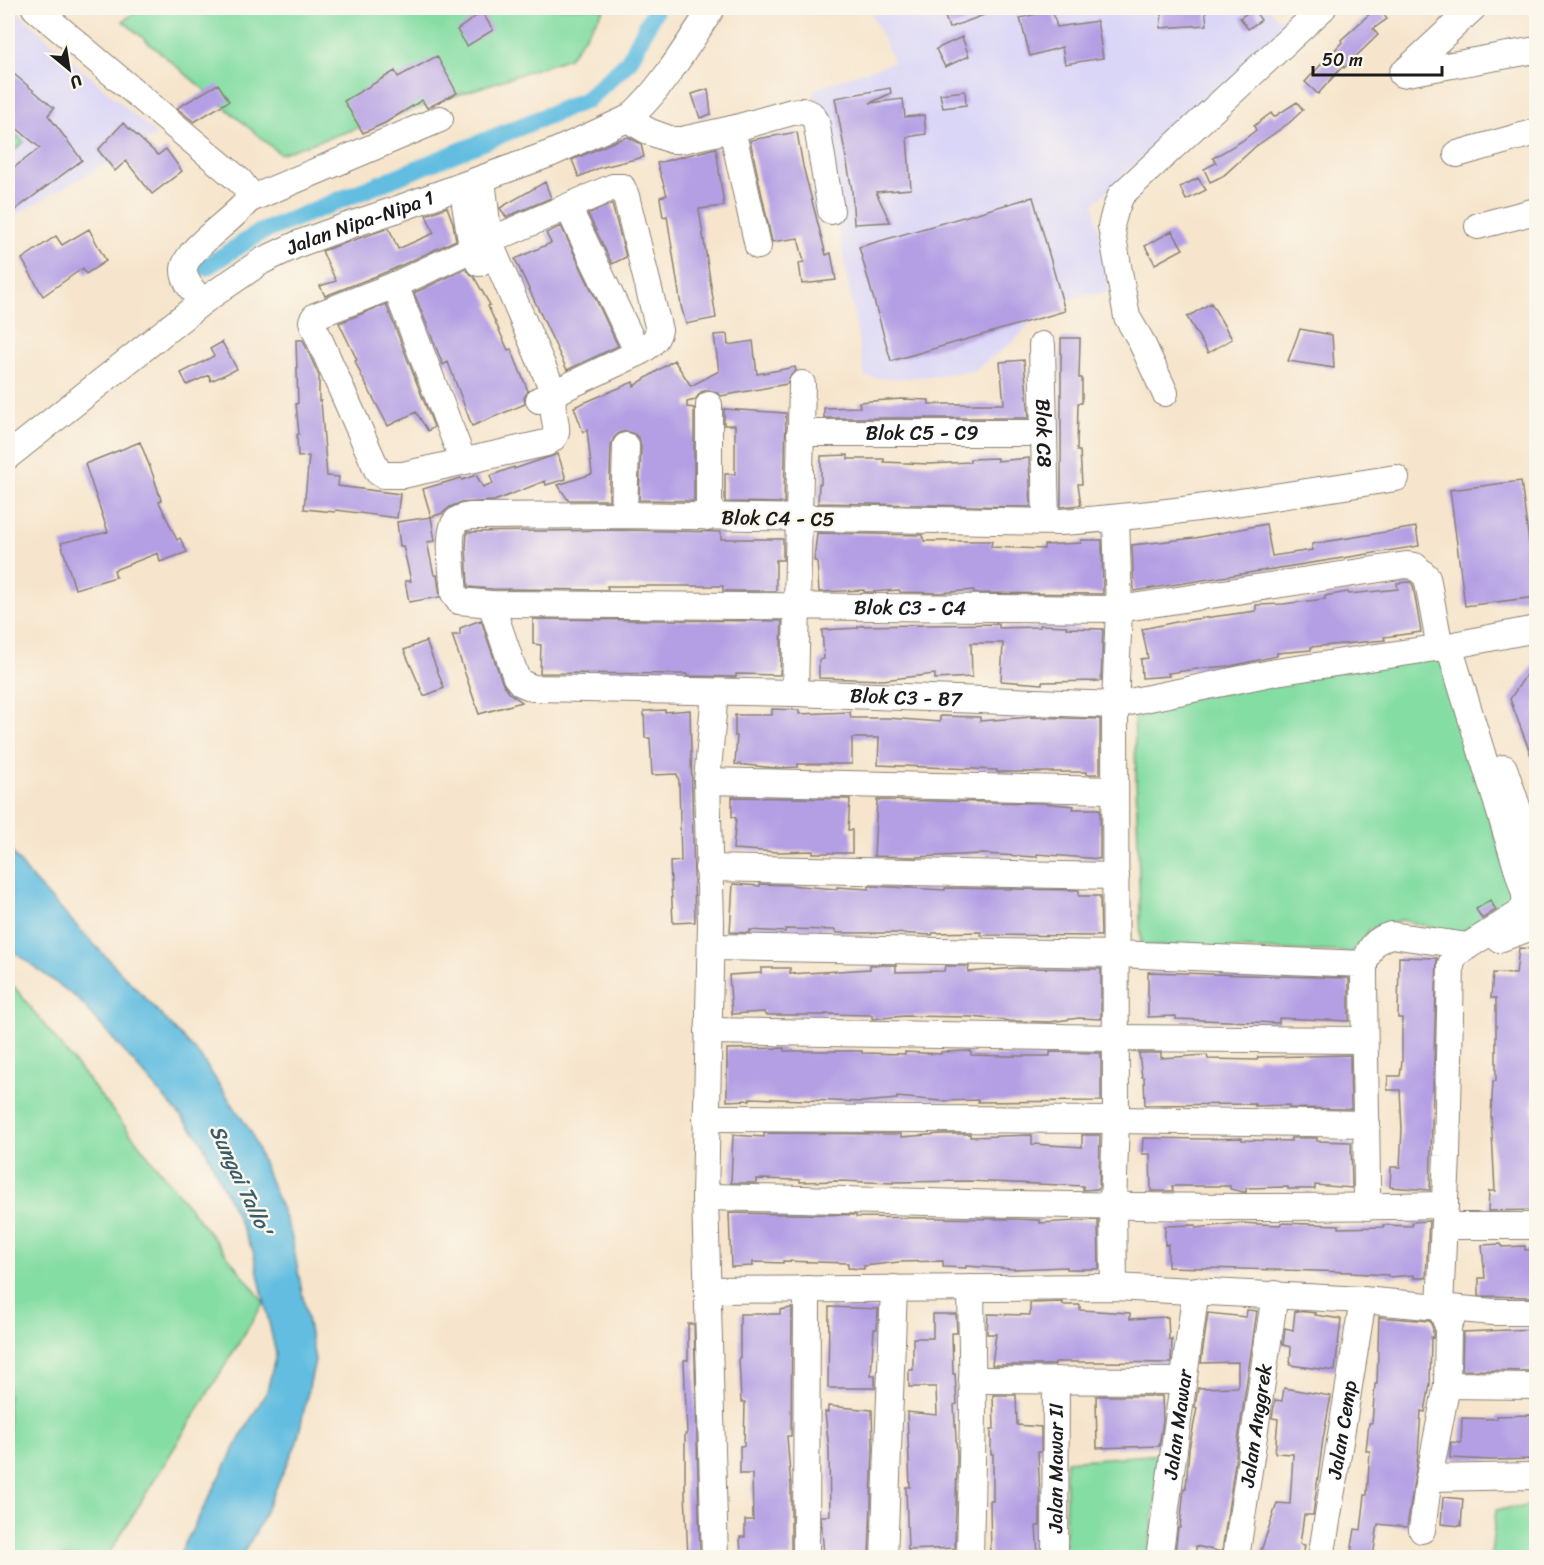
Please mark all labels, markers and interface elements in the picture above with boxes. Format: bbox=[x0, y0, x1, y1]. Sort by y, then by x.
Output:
north arrow bbox=[39, 39, 99, 99]
scale bar bbox=[1313, 39, 1442, 77]
text: 50 m bbox=[1322, 44, 1363, 76]
text: U bbox=[63, 66, 88, 97]
street label: Jalan Nipa-Nipa 1 bbox=[279, 180, 439, 266]
street label: Blok C8 bbox=[1025, 398, 1062, 468]
street label: Blok C5 - C9 bbox=[866, 416, 978, 451]
street label: Blok C4 - C5 bbox=[721, 500, 835, 537]
street label: Blok C3 - C4 bbox=[854, 590, 966, 626]
street label: Blok C3 - B7 bbox=[849, 678, 964, 717]
water label: Sungai Tallo' bbox=[199, 1118, 285, 1245]
street label: Jalan Anggrek bbox=[1230, 1361, 1283, 1491]
street label: Jalan Mawar bbox=[1153, 1365, 1203, 1482]
street label: Jalan Cemp bbox=[1317, 1378, 1368, 1483]
street label: Jalan Mawar II bbox=[1038, 1403, 1074, 1534]

